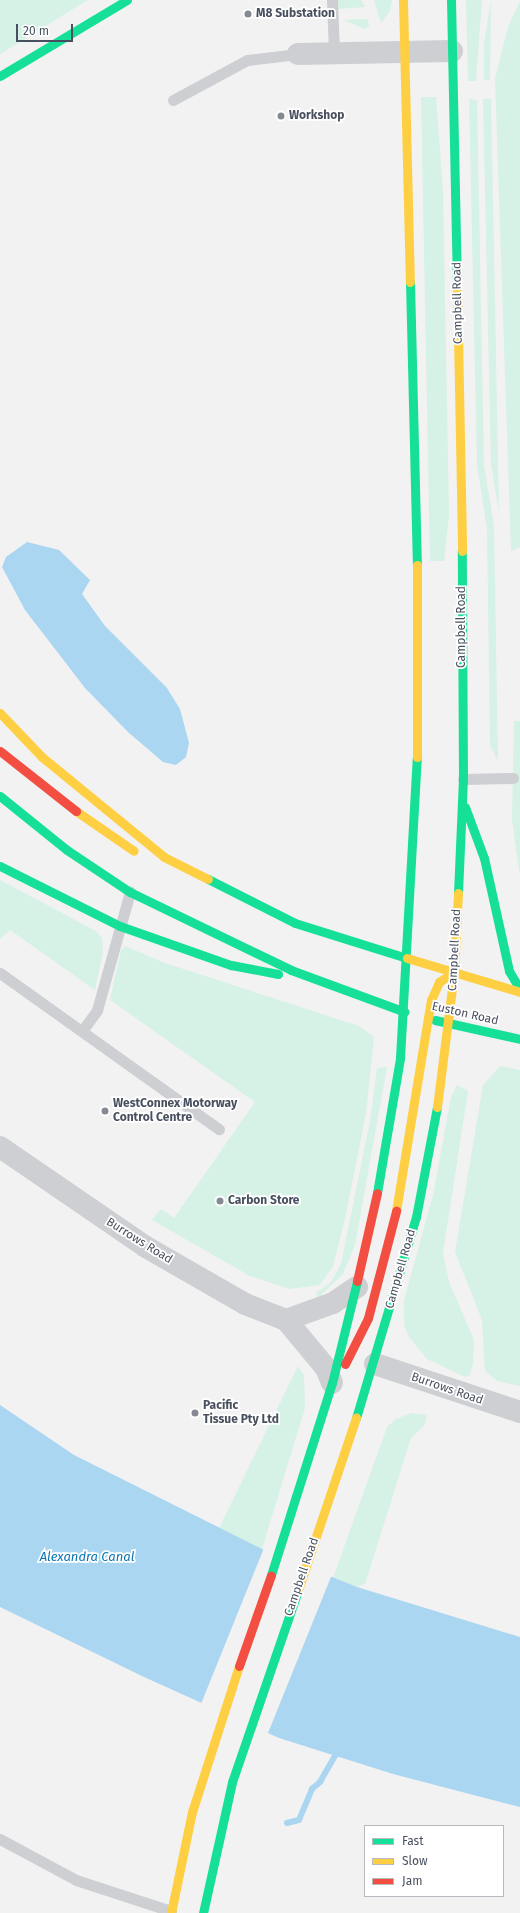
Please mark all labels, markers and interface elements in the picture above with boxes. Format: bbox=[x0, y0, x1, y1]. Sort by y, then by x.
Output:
place label: M8 Substation bbox=[256, 7, 335, 21]
marker: M8 Substation bbox=[243, 9, 253, 19]
scale bar bbox=[18, 16, 75, 42]
text: 20 m bbox=[23, 24, 49, 38]
place label: Workshop bbox=[289, 109, 344, 123]
marker: Workshop bbox=[276, 111, 286, 121]
street label: Campbell Road bbox=[450, 262, 466, 344]
street label: Campbell Road bbox=[455, 586, 469, 668]
street label: Campbell Road bbox=[446, 909, 464, 991]
street label: Euston Road bbox=[430, 999, 500, 1029]
place label: WestConnex Motorway Control Centre bbox=[113, 1097, 237, 1125]
marker: WestConnex Motorway Control Centre bbox=[100, 1106, 110, 1116]
place label: Carbon Store bbox=[228, 1194, 299, 1208]
marker: Carbon Store bbox=[215, 1196, 225, 1206]
street label: Burrows Road bbox=[103, 1215, 175, 1267]
street label: Campbell Road bbox=[383, 1228, 419, 1310]
street label: Burrows Road bbox=[409, 1370, 485, 1408]
place label: Pacific Tissue Pty Ltd bbox=[203, 1399, 279, 1427]
marker: Pacific Tissue Pty Ltd bbox=[190, 1408, 200, 1418]
street label: Campbell Road bbox=[282, 1536, 322, 1618]
water label: Alexandra Canal bbox=[40, 1549, 134, 1565]
legend bbox=[364, 1825, 504, 1897]
text: Fast bbox=[402, 1834, 424, 1848]
text: Slow bbox=[402, 1854, 428, 1868]
text: Jam bbox=[402, 1874, 422, 1888]

